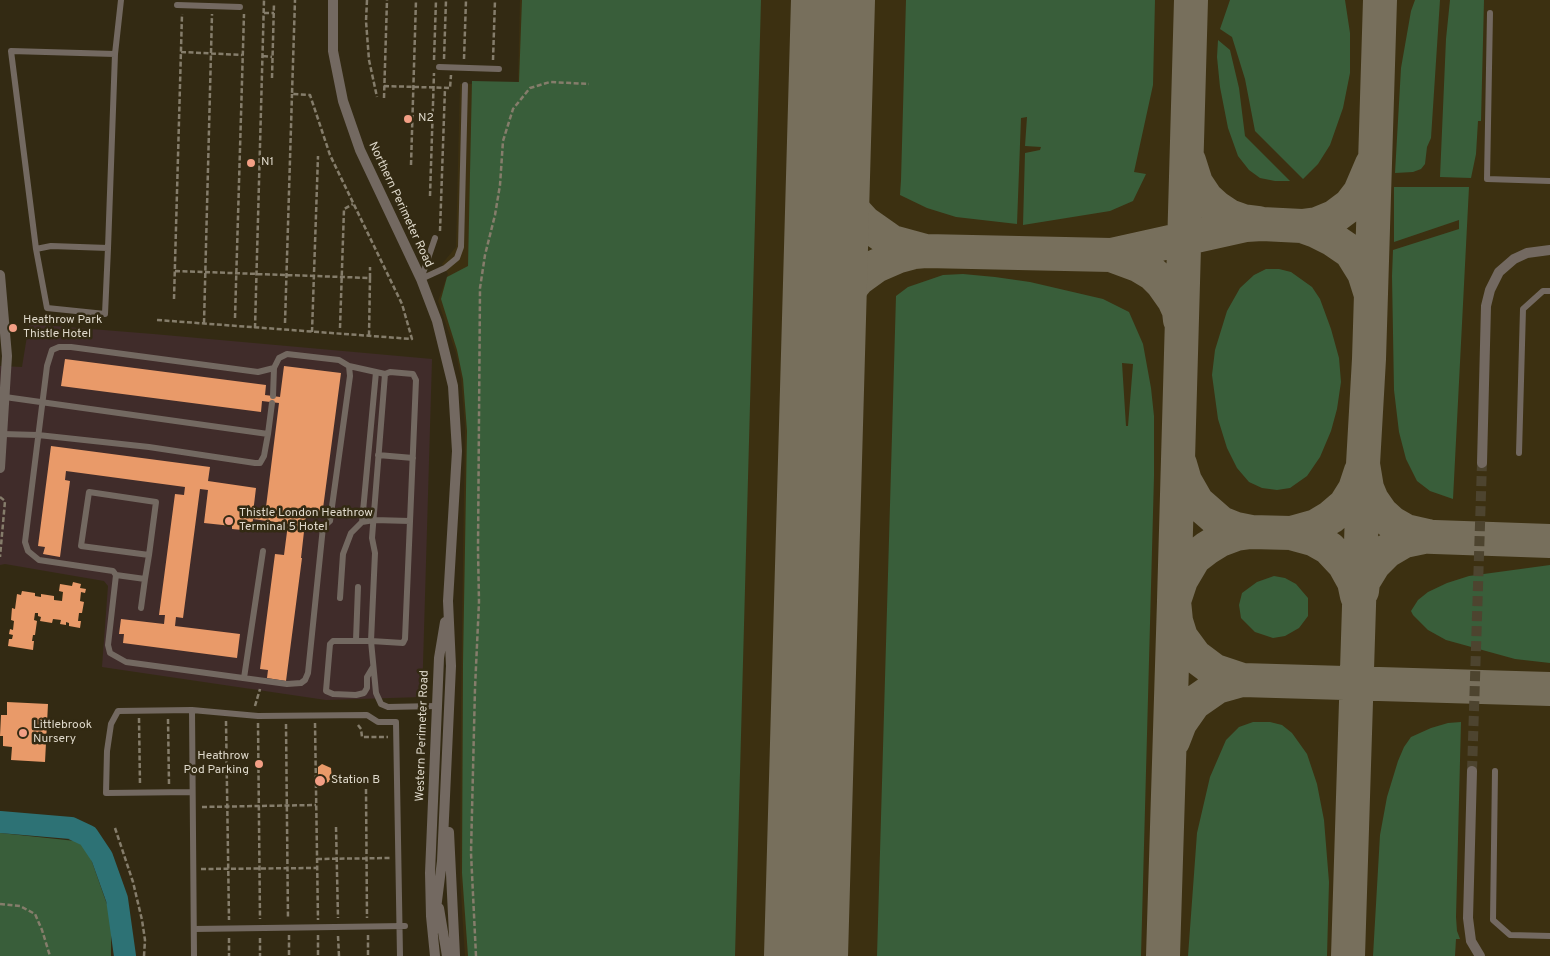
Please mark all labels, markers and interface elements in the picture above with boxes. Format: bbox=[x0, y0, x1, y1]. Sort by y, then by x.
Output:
place label: N2 bbox=[418, 112, 434, 126]
marker: N2 bbox=[402, 113, 414, 125]
street label: Northern Perimeter Road bbox=[365, 140, 435, 270]
place label: N1 bbox=[261, 156, 274, 170]
marker: N1 bbox=[245, 157, 257, 169]
place label: Heathrow Park Thistle Hotel bbox=[23, 314, 102, 342]
marker: Heathrow Park Thistle Hotel bbox=[7, 322, 19, 334]
place label: Thistle London Heathrow Terminal 5 Hotel bbox=[239, 507, 373, 535]
marker: Thistle London Heathrow Terminal 5 Hotel bbox=[223, 515, 235, 527]
street label: Western Perimeter Road bbox=[414, 670, 432, 802]
place label: Littlebrook Nursery bbox=[33, 719, 92, 747]
marker: Littlebrook Nursery bbox=[17, 727, 29, 739]
place label: Heathrow Pod Parking bbox=[183, 750, 249, 778]
marker: Heathrow Pod Parking bbox=[253, 758, 265, 770]
marker: Station B bbox=[313, 774, 327, 788]
place label: Station B bbox=[331, 774, 380, 788]

